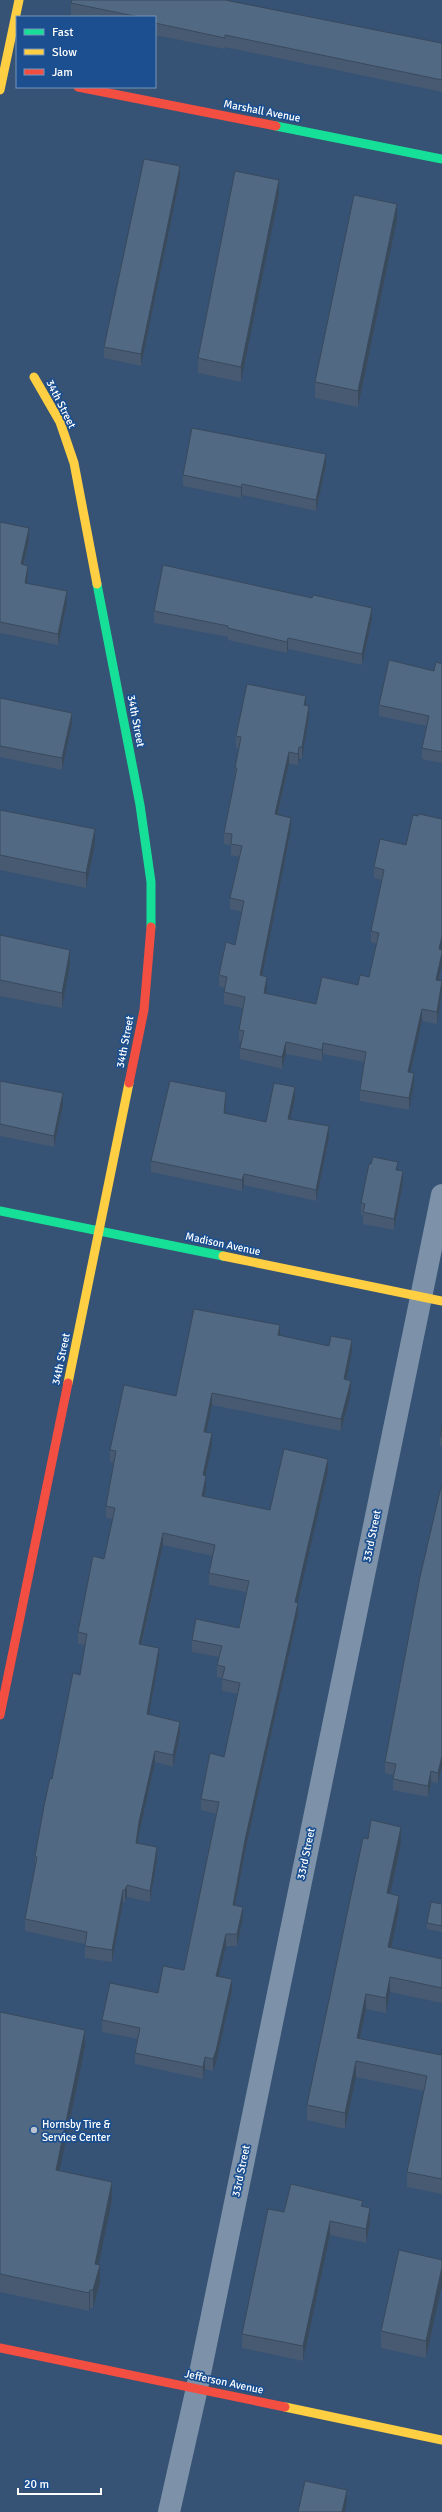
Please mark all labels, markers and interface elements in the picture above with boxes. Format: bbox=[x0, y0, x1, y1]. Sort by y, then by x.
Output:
legend bbox=[16, 16, 156, 88]
text: Fast bbox=[52, 25, 73, 40]
text: Slow bbox=[52, 45, 77, 60]
text: Jam bbox=[52, 65, 73, 80]
street label: Marshall Avenue bbox=[222, 97, 302, 125]
street label: 34th Street bbox=[43, 378, 79, 431]
street label: 34th Street bbox=[125, 694, 147, 748]
street label: 34th Street bbox=[114, 1015, 136, 1069]
street label: Madison Avenue bbox=[184, 1230, 262, 1258]
street label: 34th Street bbox=[49, 1332, 73, 1386]
street label: 33rd Street bbox=[360, 1509, 384, 1563]
street label: 33rd Street bbox=[294, 1827, 318, 1881]
place label: Hornsby Tire & Service Center bbox=[42, 2118, 111, 2144]
marker: Hornsby Tire & Service Center bbox=[29, 2125, 39, 2135]
street label: 33rd Street bbox=[229, 2144, 253, 2198]
street label: Jefferson Avenue bbox=[183, 2367, 265, 2397]
scale bar bbox=[18, 2470, 101, 2496]
text: 20 m bbox=[24, 2477, 49, 2492]

